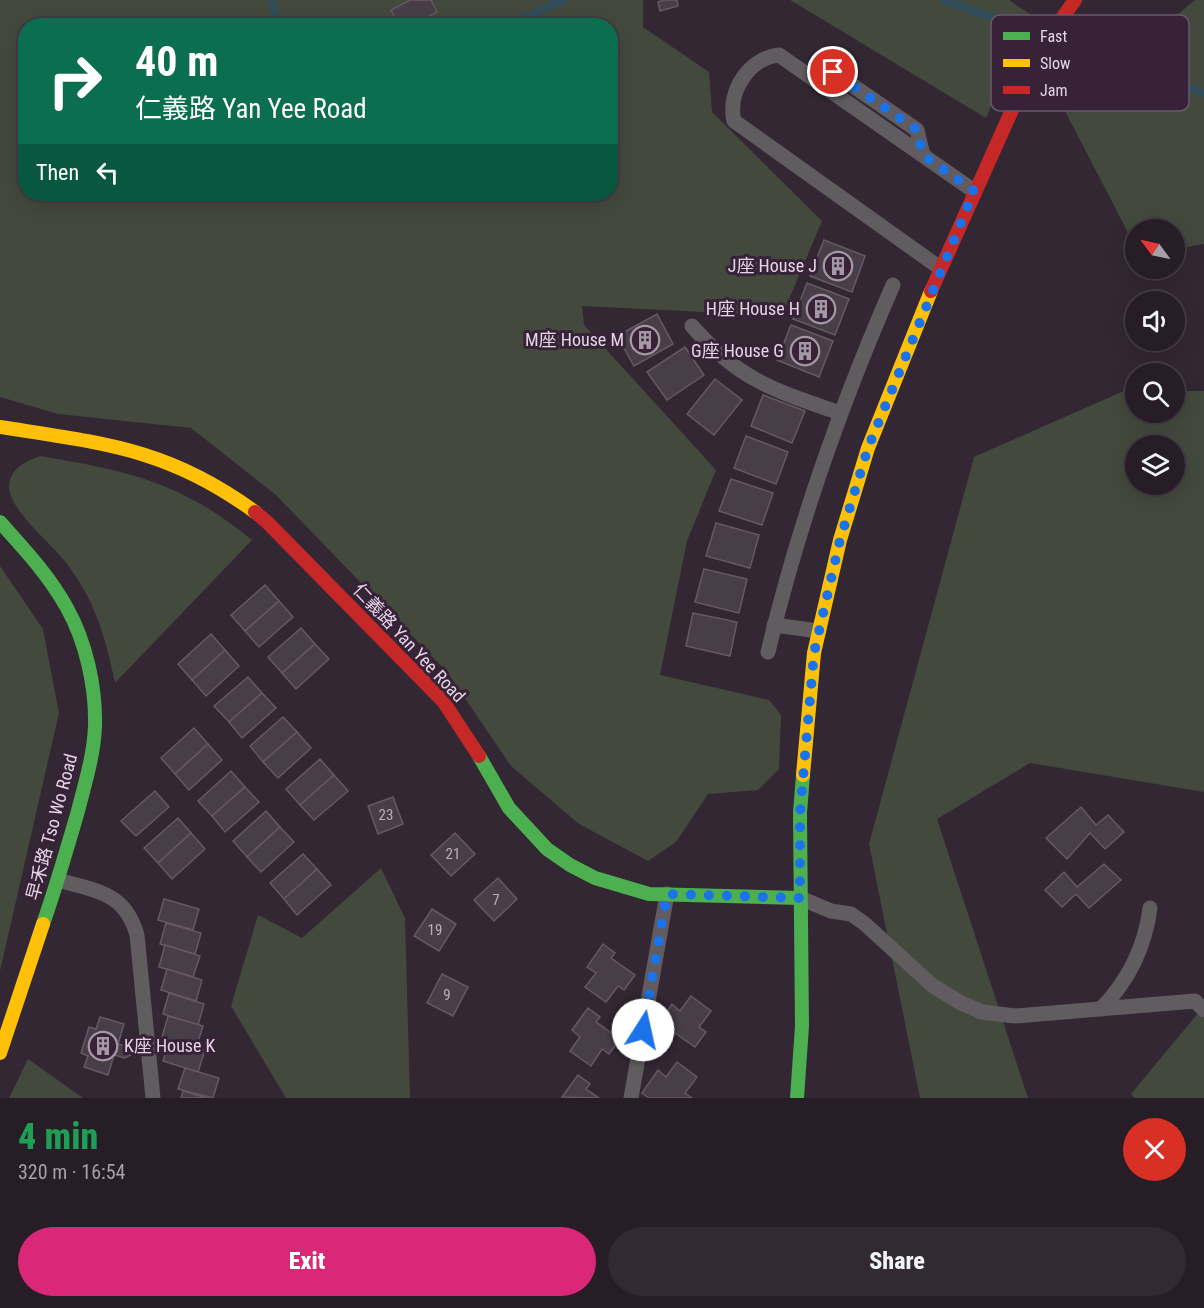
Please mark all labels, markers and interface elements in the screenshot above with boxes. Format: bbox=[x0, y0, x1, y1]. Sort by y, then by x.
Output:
legend bbox=[991, 15, 1189, 111]
text: Fast bbox=[1040, 27, 1067, 46]
text: 40 m bbox=[135, 37, 218, 86]
icon: right bbox=[36, 42, 114, 120]
pin bbox=[807, 46, 858, 97]
text: Slow bbox=[1040, 54, 1070, 73]
icon: arrive bbox=[816, 55, 849, 88]
text: Jam bbox=[1040, 81, 1067, 100]
text: 仁義路 Yan Yee Road bbox=[135, 93, 367, 125]
icon: left bbox=[91, 156, 124, 189]
text: Then bbox=[36, 160, 79, 185]
north arrow bbox=[1125, 219, 1185, 279]
map controls bbox=[1125, 219, 1185, 495]
building icon: J座 House J bbox=[822, 250, 854, 282]
place label: J座 House J bbox=[728, 255, 817, 276]
button: sound bbox=[1125, 291, 1185, 351]
building icon: H座 House H bbox=[805, 293, 837, 325]
place label: H座 House H bbox=[706, 298, 800, 319]
building icon: M座 House M bbox=[629, 324, 661, 356]
place label: M座 House M bbox=[525, 329, 624, 350]
building icon: G座 House G bbox=[789, 335, 821, 367]
place label: G座 House G bbox=[691, 340, 784, 361]
button: search bbox=[1125, 363, 1185, 423]
button: layers bbox=[1125, 435, 1185, 495]
street label: 仁義路 Yan Yee Road bbox=[349, 579, 470, 706]
street label: 早禾路 Tso Wo Road bbox=[22, 751, 81, 902]
house number: 23 bbox=[379, 806, 393, 824]
house number: 21 bbox=[446, 845, 460, 863]
house number: 7 bbox=[492, 891, 500, 909]
house number: 19 bbox=[428, 921, 442, 939]
house number: 9 bbox=[443, 986, 451, 1004]
position arrow bbox=[611, 998, 675, 1062]
building icon: K座 House K bbox=[87, 1030, 119, 1062]
place label: K座 House K bbox=[124, 1035, 216, 1056]
text: 4 min bbox=[18, 1116, 98, 1158]
button: close bbox=[1123, 1118, 1186, 1181]
text: 320 m · 16:54 bbox=[18, 1160, 125, 1184]
button: Exit bbox=[18, 1227, 596, 1296]
button: Share bbox=[608, 1227, 1186, 1296]

